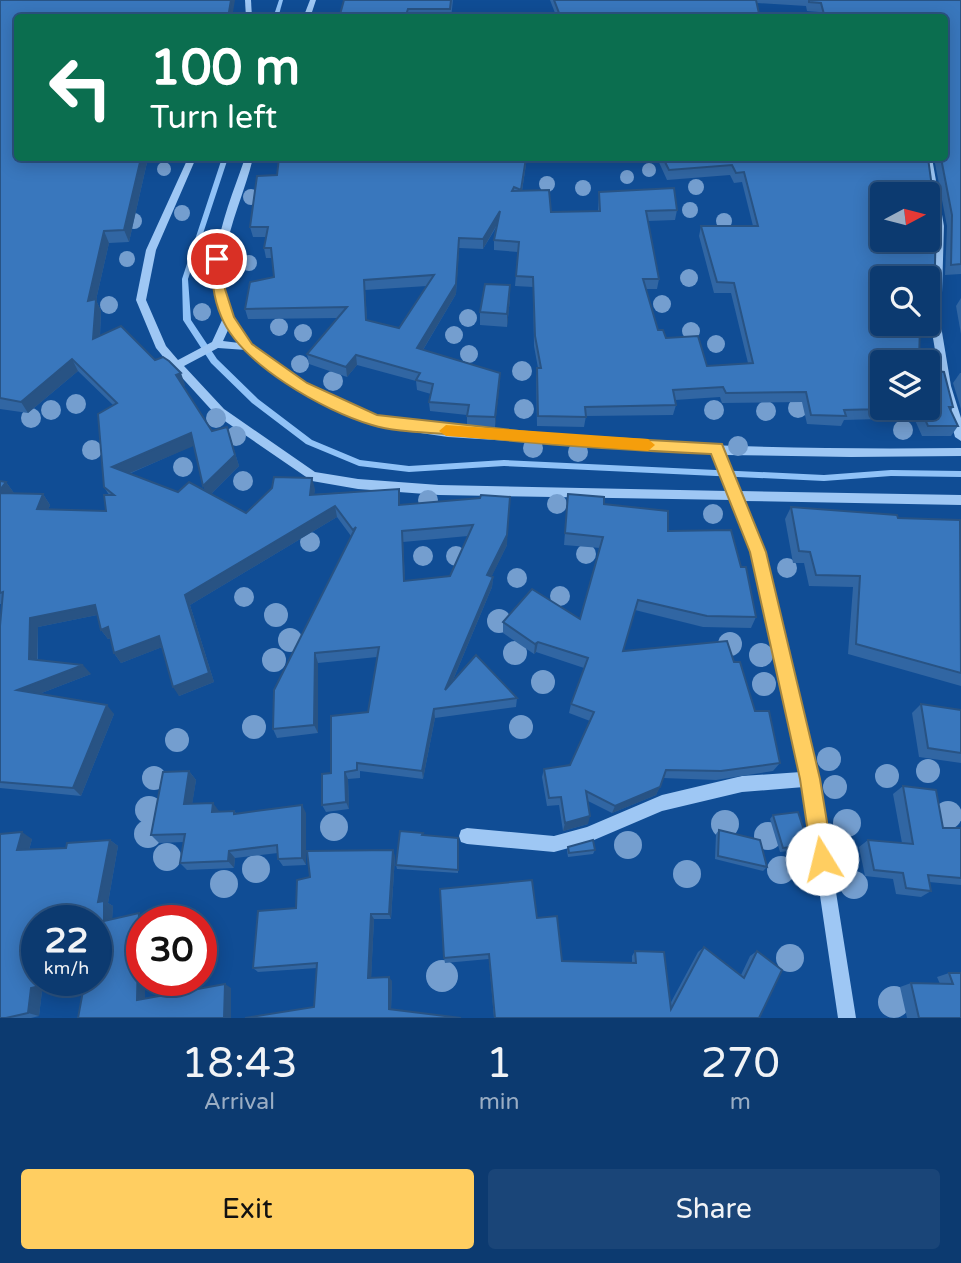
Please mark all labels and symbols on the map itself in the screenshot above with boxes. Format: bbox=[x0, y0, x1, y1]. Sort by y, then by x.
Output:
north arrow bbox=[870, 182, 940, 252]
pin bbox=[187, 229, 247, 289]
position arrow bbox=[785, 822, 859, 896]
speed limit sign: 30 bbox=[126, 905, 217, 996]

